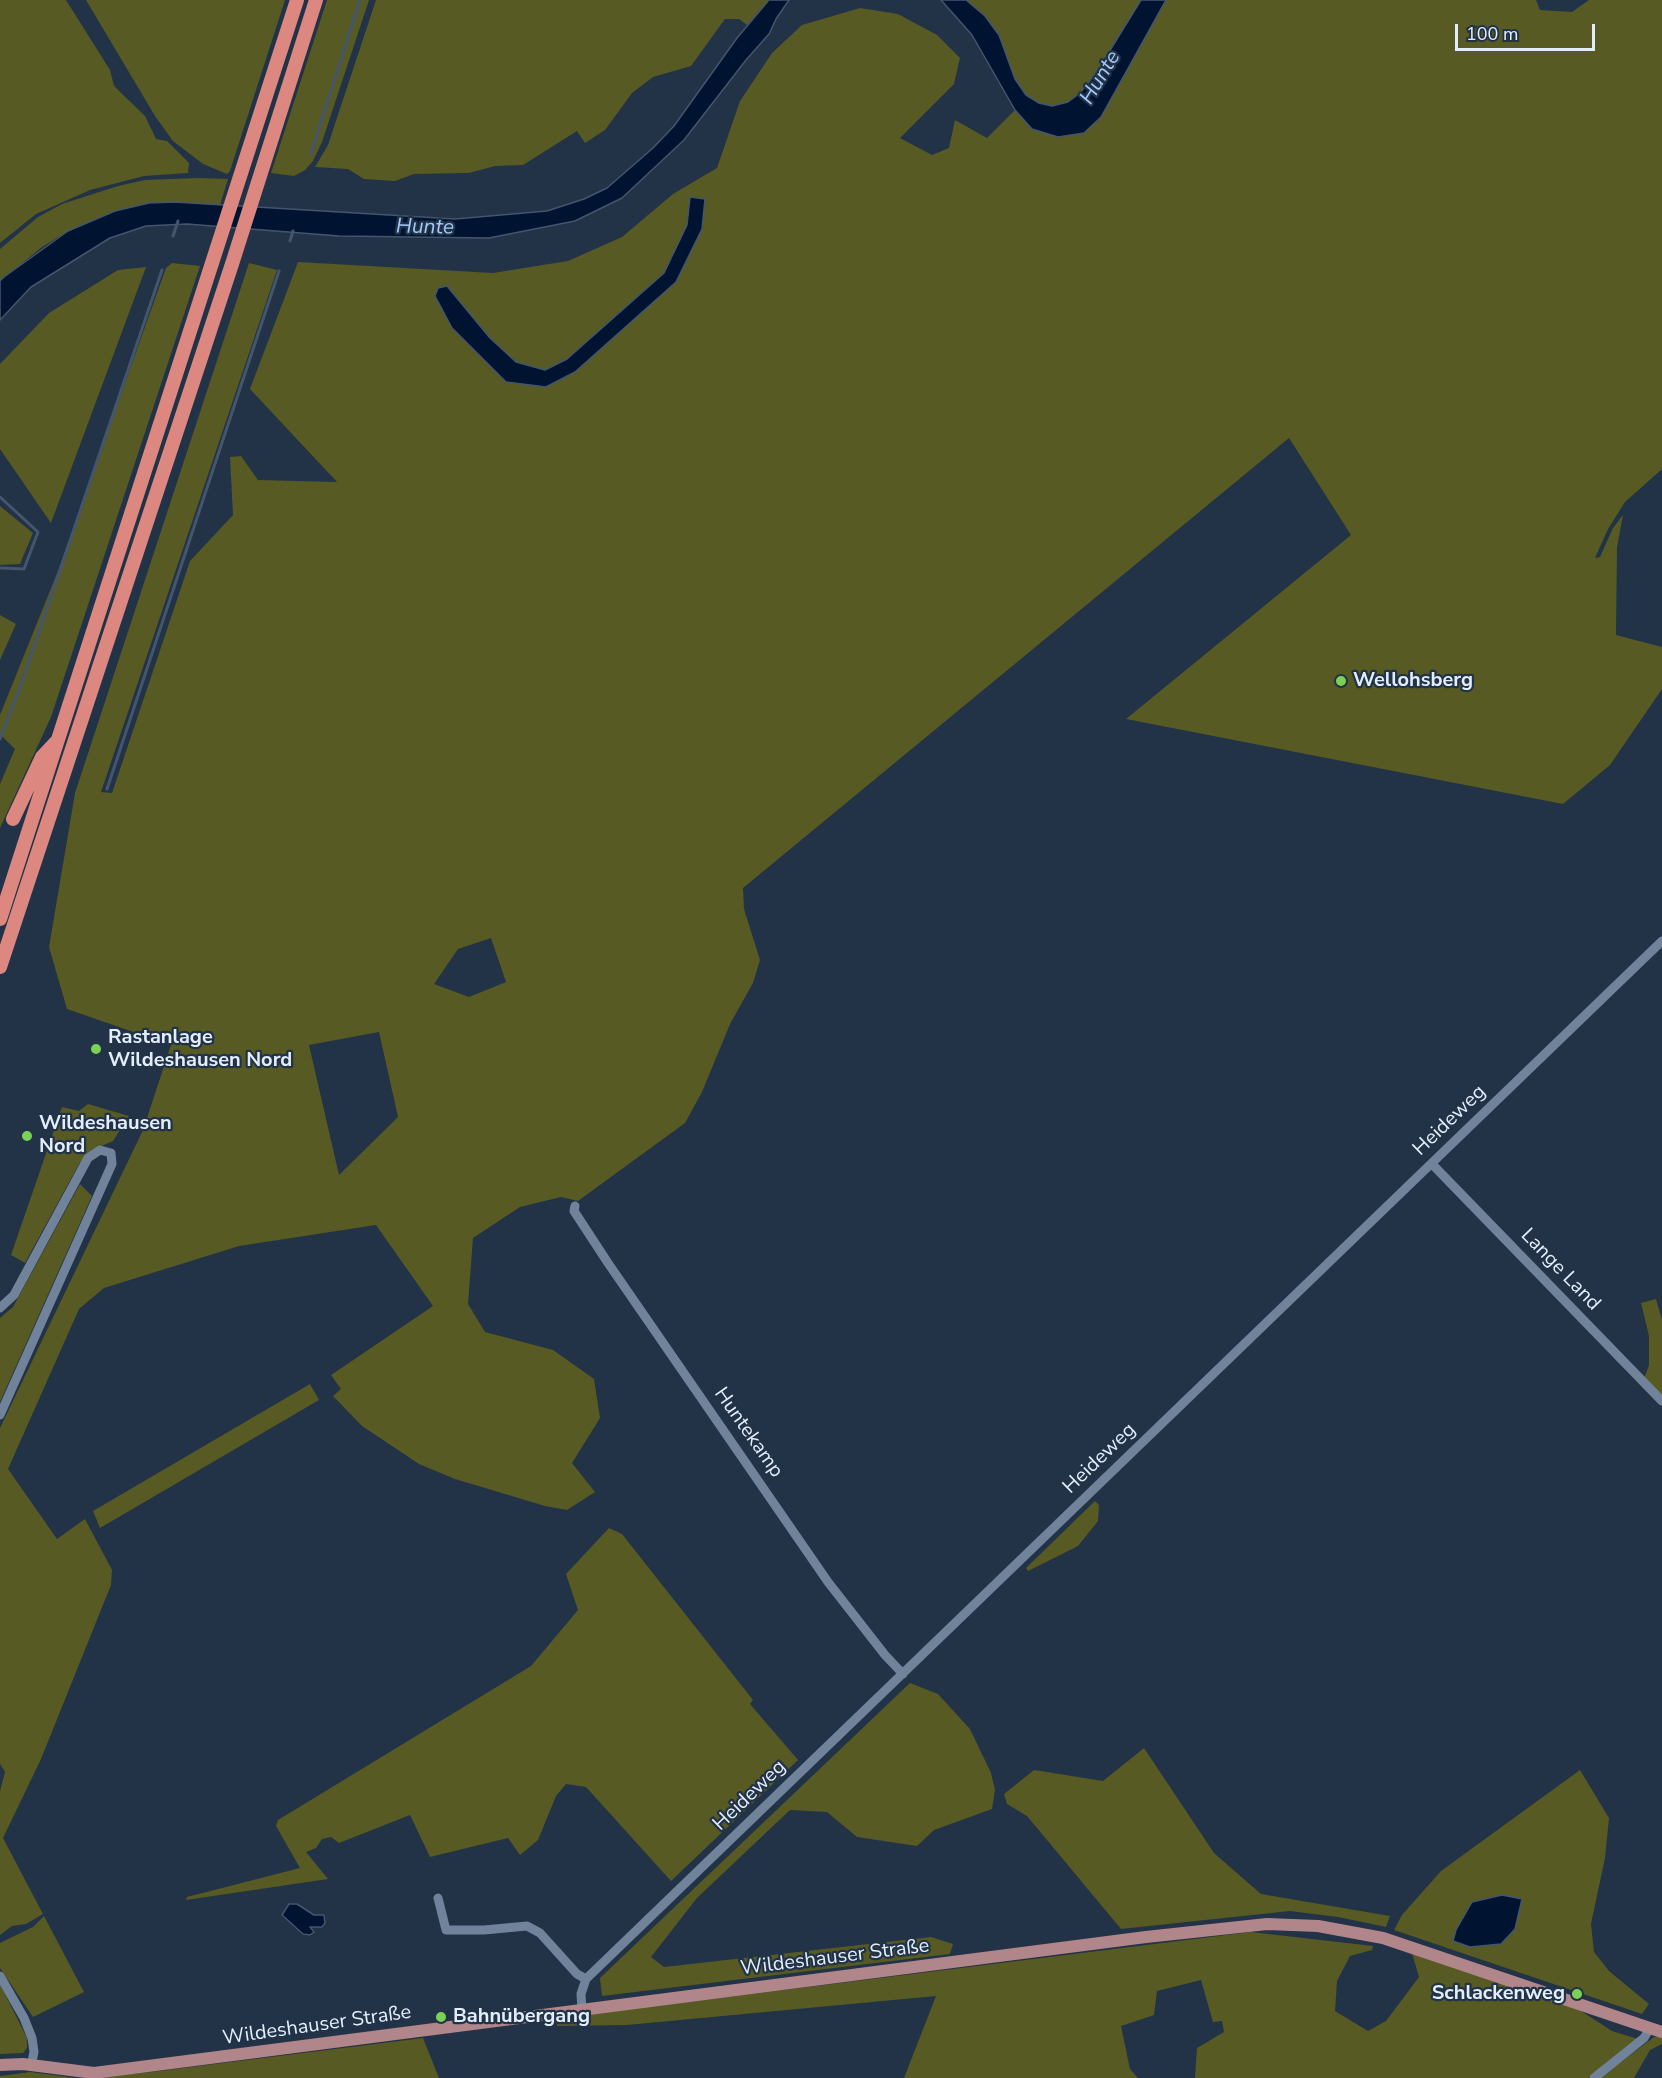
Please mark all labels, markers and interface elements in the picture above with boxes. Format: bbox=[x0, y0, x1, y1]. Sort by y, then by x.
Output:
scale bar bbox=[1458, 12, 1598, 50]
text: 100 m bbox=[1466, 22, 1518, 46]
water label: Hunte bbox=[1075, 47, 1127, 109]
water label: Hunte bbox=[396, 215, 454, 241]
place label: Wellohsberg bbox=[1353, 669, 1473, 693]
marker: Wellohsberg bbox=[1334, 674, 1348, 688]
place label: Rastanlage Wildeshausen Nord bbox=[108, 1026, 292, 1073]
marker: Rastanlage Wildeshausen Nord bbox=[89, 1042, 103, 1056]
street label: Heideweg bbox=[1409, 1081, 1491, 1161]
place label: Wildeshausen Nord bbox=[39, 1112, 172, 1159]
marker: Wildeshausen Nord bbox=[20, 1129, 34, 1143]
street label: Lange Land bbox=[1515, 1224, 1605, 1316]
street label: Huntekamp bbox=[708, 1383, 788, 1483]
street label: Heideweg bbox=[1059, 1419, 1141, 1499]
street label: Heideweg bbox=[709, 1756, 791, 1836]
street label: Wildeshauser Straße bbox=[739, 1935, 931, 1981]
place label: Schlackenweg bbox=[1432, 1982, 1565, 2006]
marker: Schlackenweg bbox=[1570, 1987, 1584, 2001]
street label: Wildeshauser Straße bbox=[221, 2001, 413, 2051]
place label: Bahnübergang bbox=[453, 2005, 590, 2029]
marker: Bahnübergang bbox=[434, 2010, 448, 2024]

